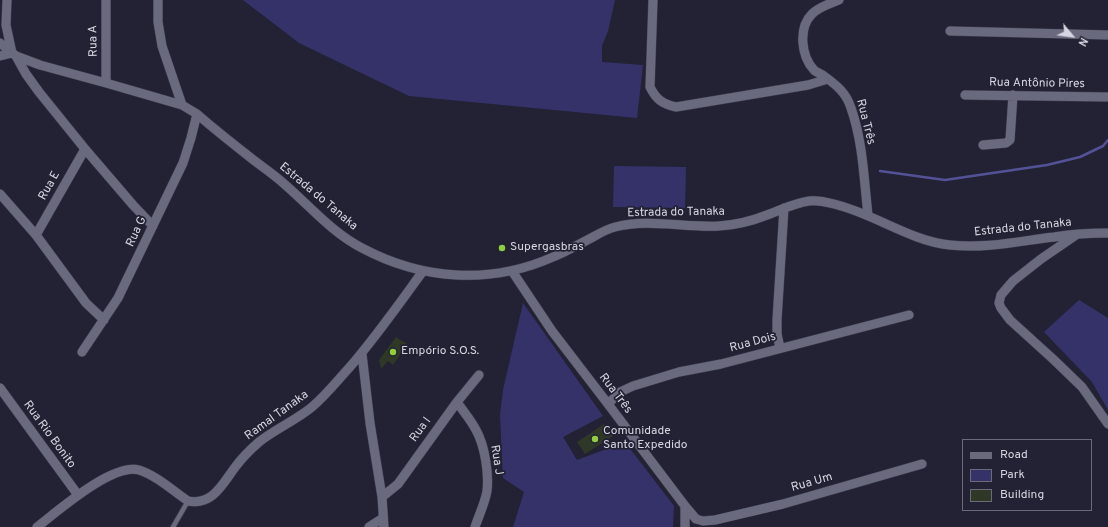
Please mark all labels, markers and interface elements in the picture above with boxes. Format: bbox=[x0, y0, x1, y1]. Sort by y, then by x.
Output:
north arrow bbox=[1052, 16, 1092, 56]
street label: Rua A bbox=[87, 25, 101, 57]
text: N bbox=[1074, 35, 1091, 49]
street label: Rua Antônio Pires bbox=[989, 76, 1085, 92]
street label: Rua Três bbox=[852, 98, 878, 146]
street label: Estrada do Tanaka bbox=[276, 160, 360, 234]
street label: Rua E bbox=[36, 169, 64, 203]
street label: Estrada do Tanaka bbox=[627, 205, 725, 221]
street label: Rua G bbox=[124, 214, 150, 250]
street label: Estrada do Tanaka bbox=[974, 216, 1072, 240]
place label: Supergasbras bbox=[510, 241, 584, 255]
marker: Supergasbras bbox=[497, 243, 507, 253]
street label: Rua Dois bbox=[728, 330, 778, 356]
place label: Empório S.O.S. bbox=[401, 345, 479, 359]
marker: Empório S.O.S. bbox=[388, 347, 398, 357]
street label: Rua Três bbox=[595, 371, 635, 417]
street label: Ramal Tanaka bbox=[242, 388, 312, 444]
street label: Rua Rio Bonito bbox=[20, 398, 78, 472]
street label: Rua I bbox=[407, 415, 435, 445]
place label: Comunidade Santo Expedido bbox=[603, 425, 688, 453]
marker: Comunidade Santo Expedido bbox=[590, 434, 600, 444]
legend bbox=[962, 439, 1092, 511]
street label: Rua J bbox=[487, 444, 505, 476]
text: Road bbox=[1000, 447, 1028, 463]
text: Park bbox=[1000, 467, 1025, 483]
street label: Rua Um bbox=[790, 470, 834, 496]
text: Building bbox=[1000, 487, 1044, 503]

